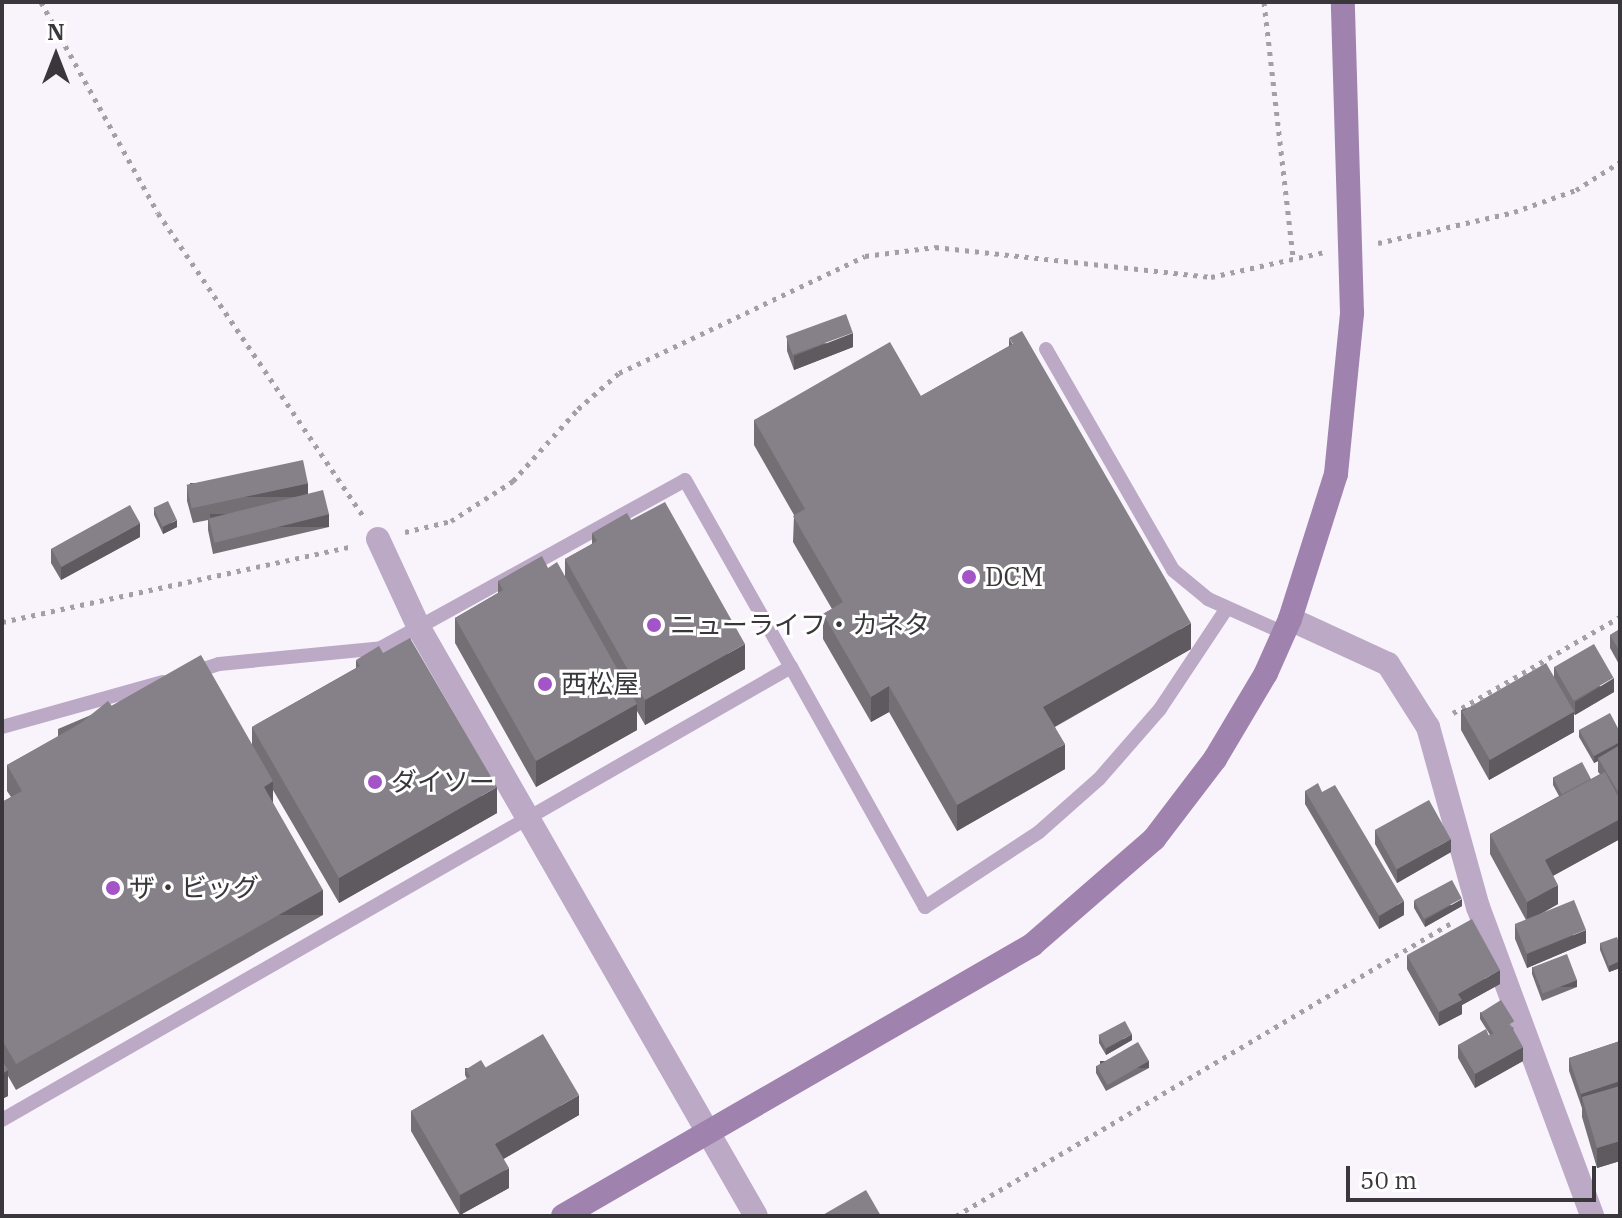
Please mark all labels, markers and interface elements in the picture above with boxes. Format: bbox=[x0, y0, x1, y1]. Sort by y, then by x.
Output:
north arrow bbox=[16, 16, 96, 96]
text: N bbox=[47, 17, 65, 46]
place label: DCM bbox=[985, 561, 1043, 593]
marker: DCM bbox=[960, 568, 978, 586]
place label: ニューライフ・カネタ bbox=[670, 609, 930, 641]
marker: ニューライフ・カネタ bbox=[645, 616, 663, 634]
place label: 西松屋 bbox=[561, 668, 639, 700]
marker: 西松屋 bbox=[536, 675, 554, 693]
place label: ダイソー bbox=[391, 766, 495, 798]
marker: ダイソー bbox=[366, 773, 384, 791]
place label: ザ・ビッグ bbox=[129, 872, 259, 904]
marker: ザ・ビッグ bbox=[104, 879, 122, 897]
scale bar bbox=[1350, 1150, 1600, 1200]
text: 50 m bbox=[1360, 1164, 1417, 1196]

